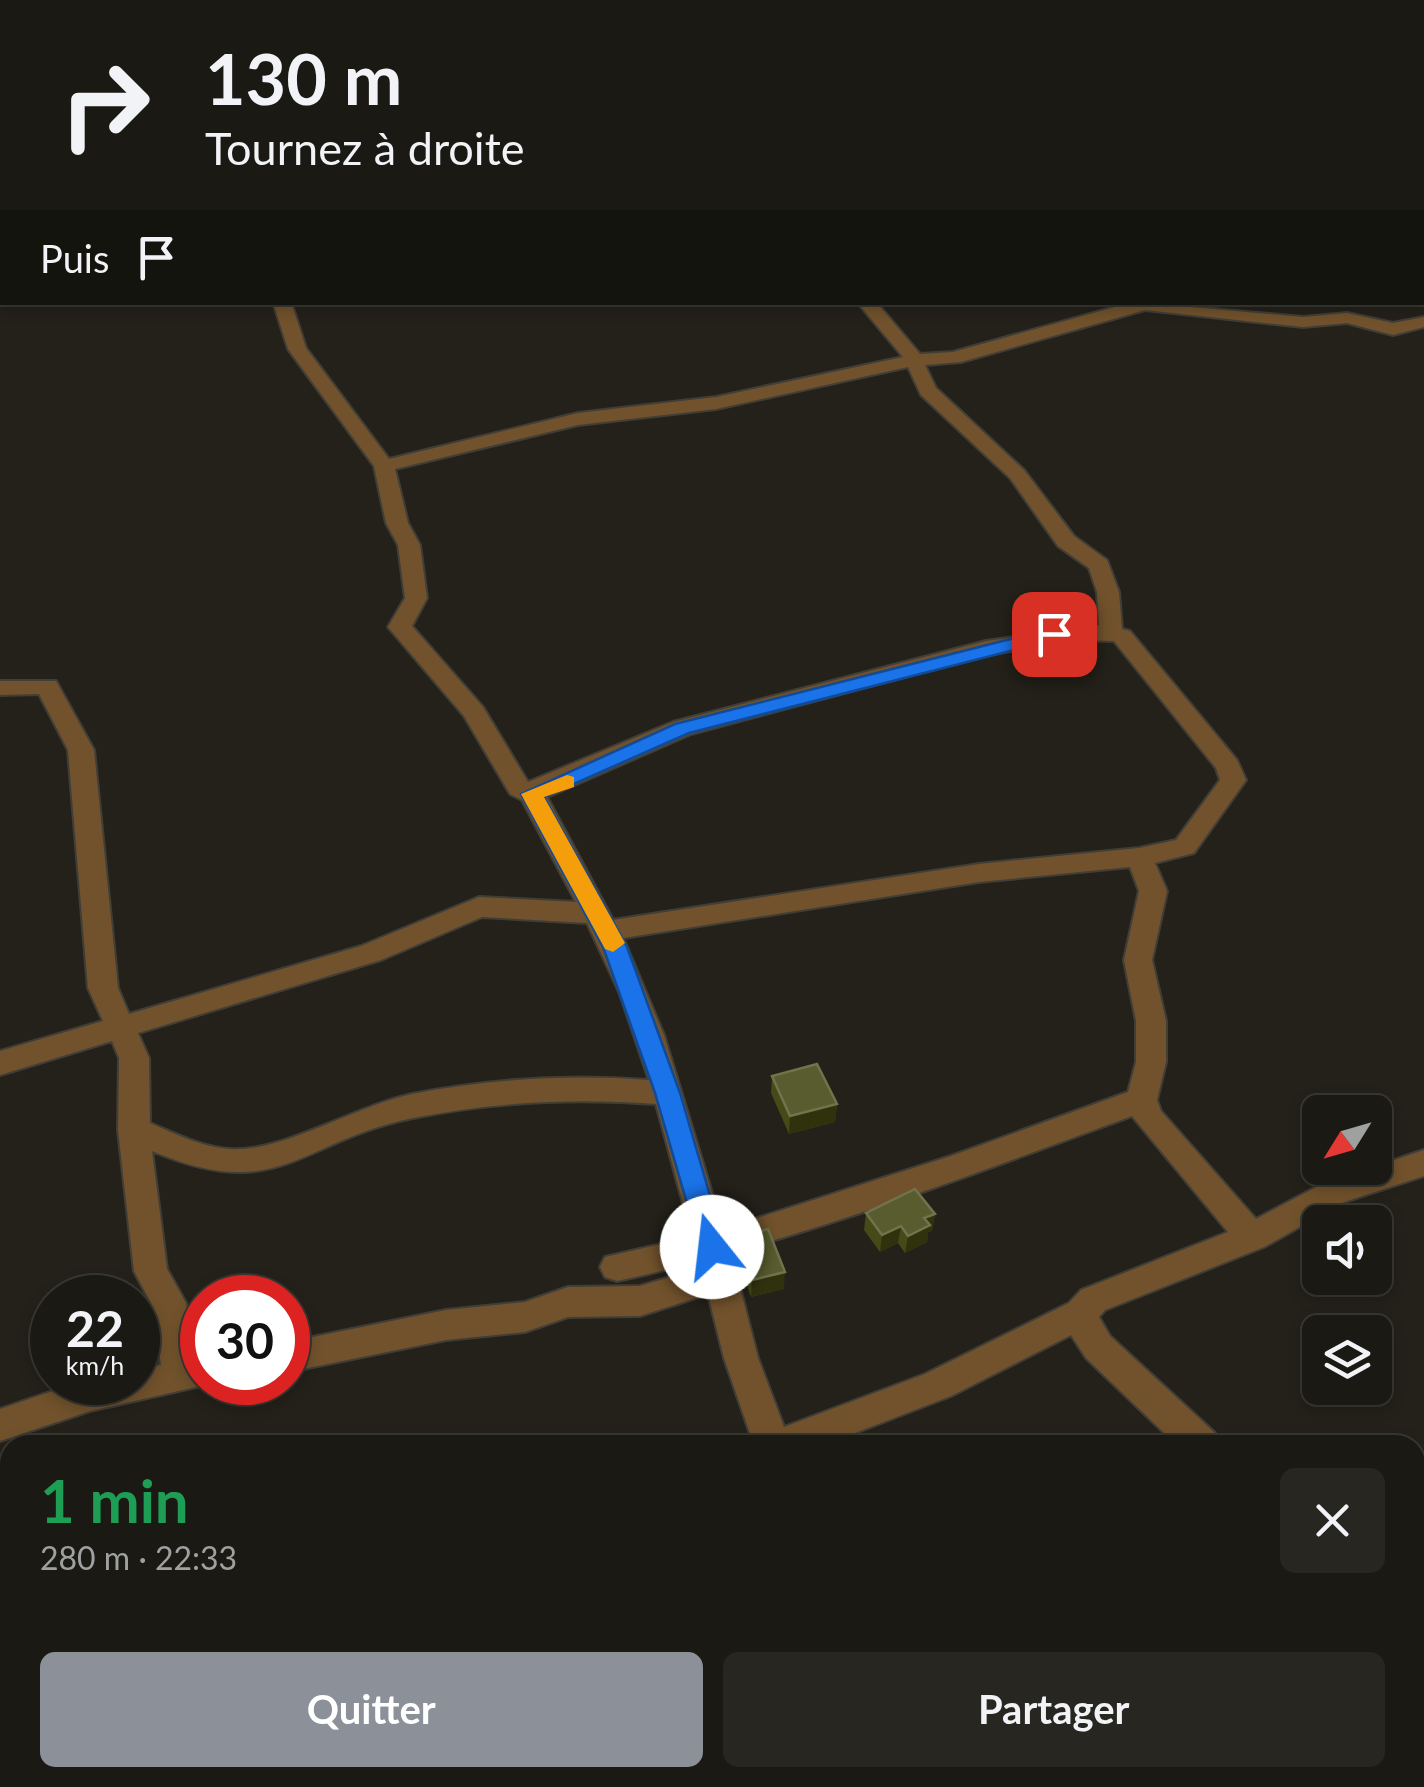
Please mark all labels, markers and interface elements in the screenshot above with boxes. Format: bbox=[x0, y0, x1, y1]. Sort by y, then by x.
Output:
text: 130 m bbox=[205, 36, 402, 120]
icon: right bbox=[40, 40, 170, 170]
text: Tournez à droite bbox=[205, 121, 524, 175]
icon: arrive bbox=[129, 230, 184, 285]
text: Puis bbox=[40, 235, 109, 281]
pin bbox=[1012, 592, 1097, 677]
icon: arrive bbox=[1027, 607, 1082, 662]
north arrow bbox=[1302, 1095, 1392, 1185]
map controls bbox=[1302, 1095, 1392, 1405]
position arrow bbox=[660, 1195, 764, 1299]
button: sound bbox=[1302, 1205, 1392, 1295]
speed limit sign: 30 bbox=[180, 1275, 310, 1405]
text: 22 bbox=[66, 1298, 124, 1358]
button: layers bbox=[1302, 1315, 1392, 1405]
text: km/h bbox=[66, 1350, 124, 1380]
text: 1 min bbox=[40, 1464, 189, 1536]
button: close bbox=[1280, 1468, 1385, 1573]
text: 280 m · 22:33 bbox=[40, 1538, 237, 1577]
button: Quitter bbox=[40, 1652, 703, 1767]
button: Partager bbox=[723, 1652, 1385, 1767]

